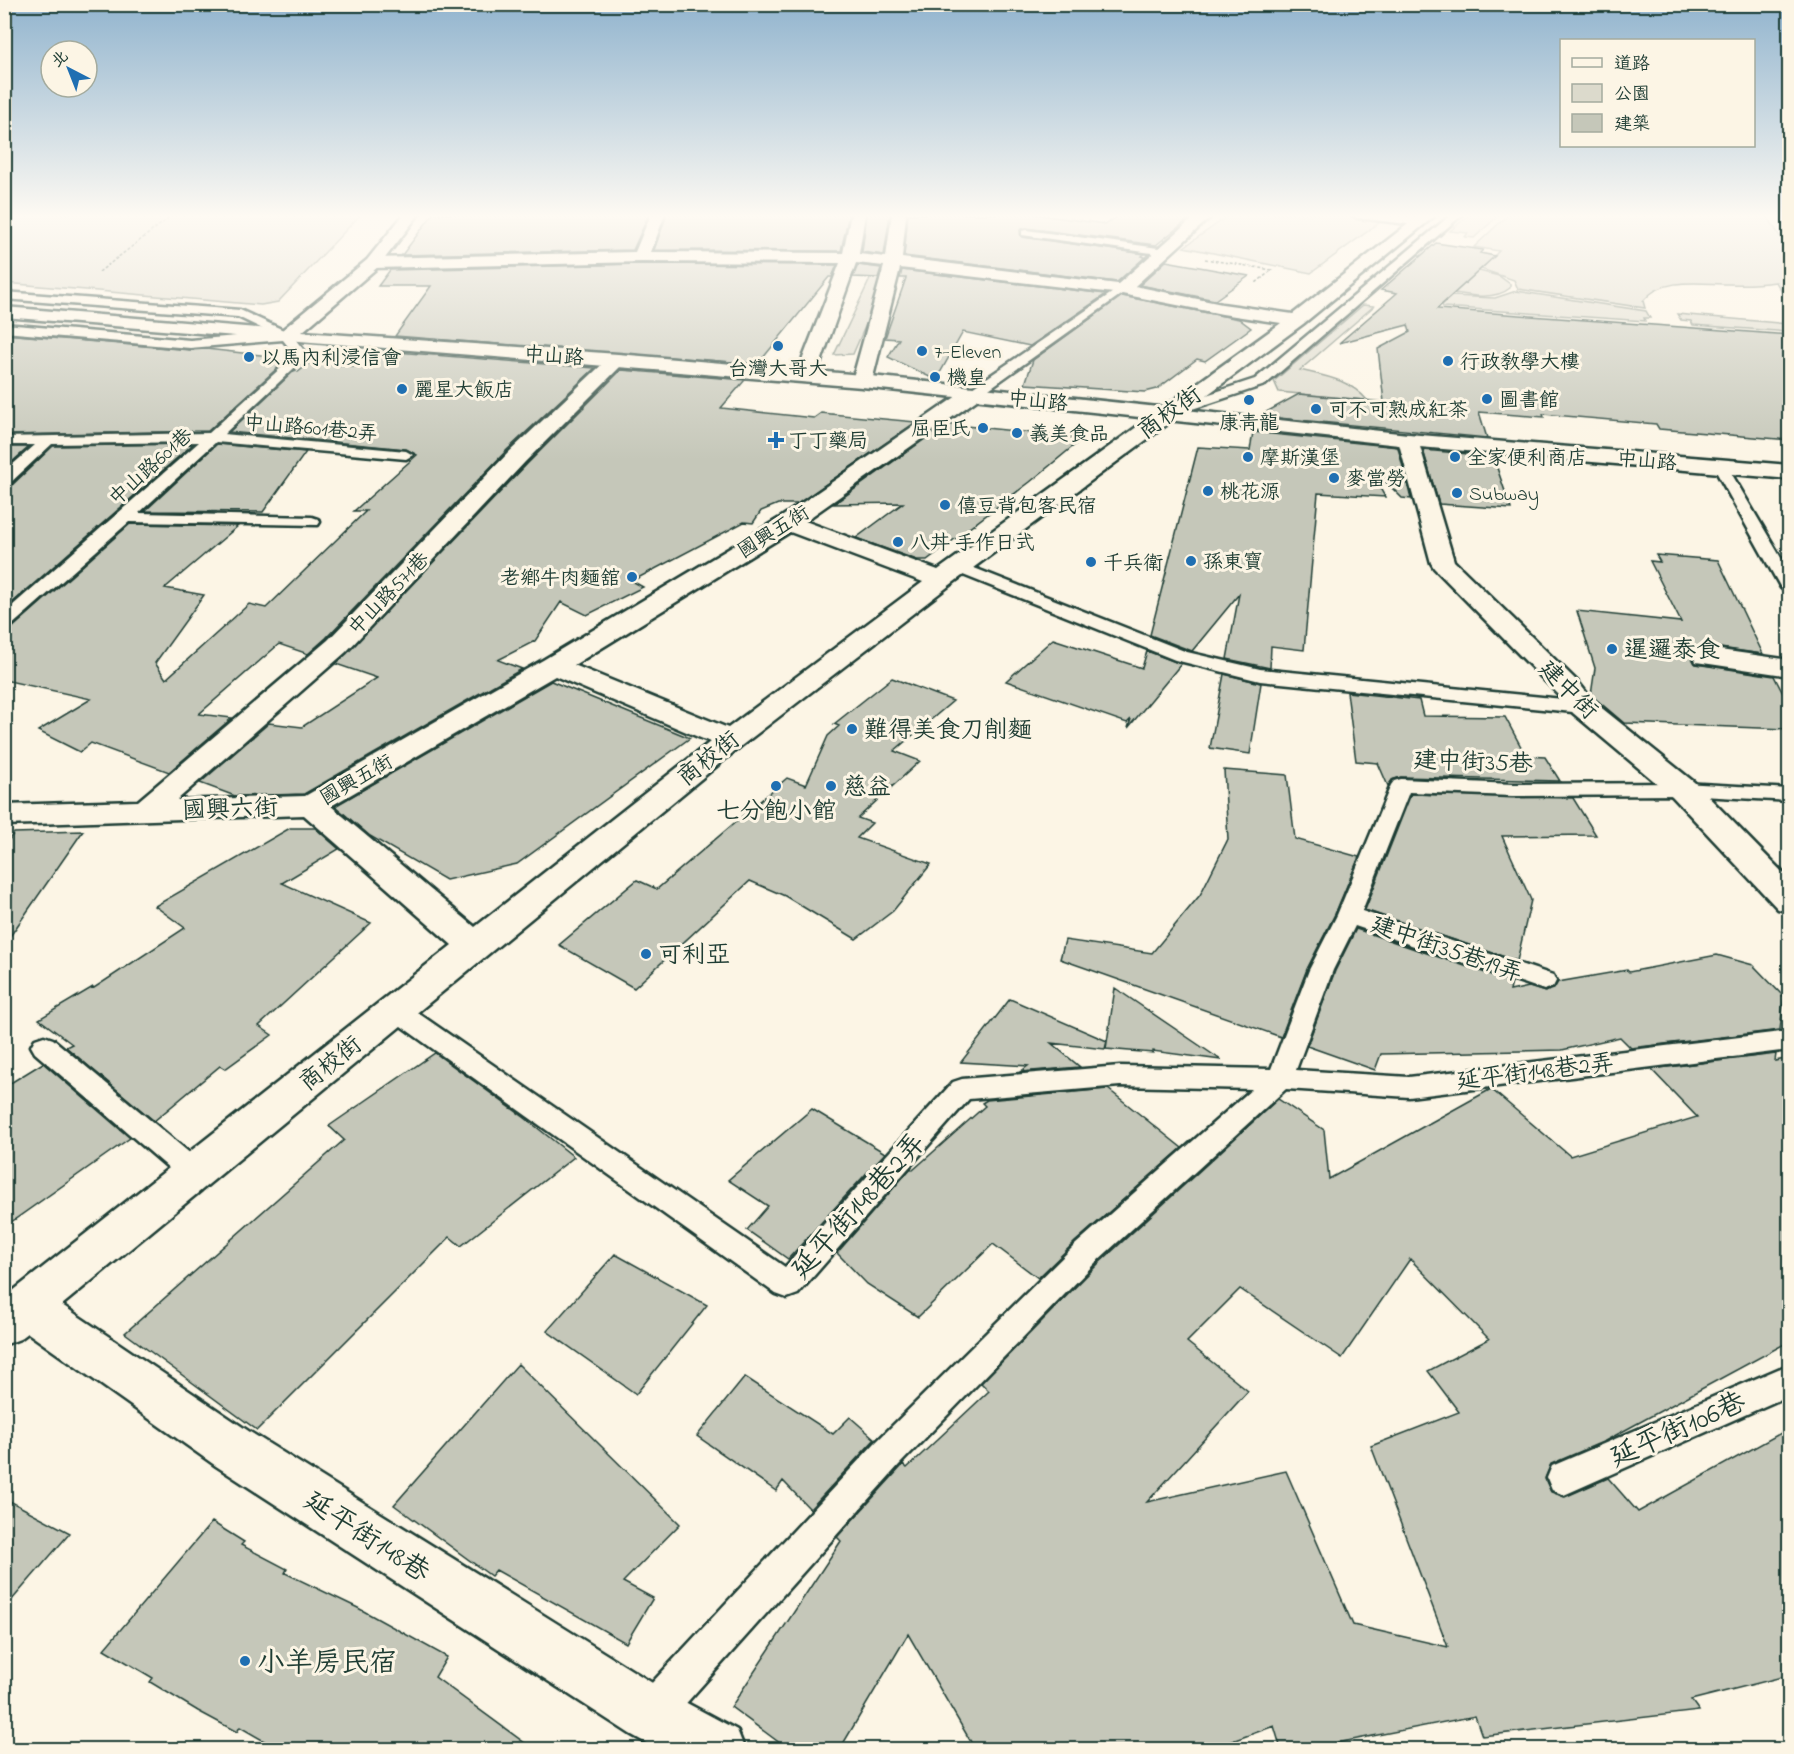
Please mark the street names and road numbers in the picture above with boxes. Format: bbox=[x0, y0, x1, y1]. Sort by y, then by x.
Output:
street label: 中山路 bbox=[523, 341, 586, 374]
street label: 商校街 bbox=[1131, 379, 1210, 449]
street label: 中山路 bbox=[1006, 385, 1070, 420]
street label: 中山路601巷2弄 bbox=[243, 409, 379, 450]
street label: 中山路601巷 bbox=[103, 422, 201, 513]
street label: 中山路 bbox=[1616, 445, 1679, 480]
street label: 國興五街 bbox=[733, 500, 816, 567]
street label: 中山路571巷 bbox=[343, 546, 438, 643]
street label: 建中街 bbox=[1529, 653, 1605, 729]
street label: 商校街 bbox=[671, 724, 749, 796]
street label: 建中街35巷 bbox=[1413, 744, 1533, 783]
street label: 國興五街 bbox=[315, 749, 399, 814]
street label: 國興六街 bbox=[182, 791, 279, 830]
street label: 建中街35巷19弄 bbox=[1366, 908, 1527, 993]
street label: 商校街 bbox=[293, 1029, 371, 1101]
street label: 延平街148巷2弄 bbox=[1455, 1046, 1616, 1101]
street label: 延平街148巷2弄 bbox=[783, 1125, 937, 1290]
street label: 延平街106巷 bbox=[1604, 1383, 1754, 1479]
street label: 延平街148巷 bbox=[295, 1482, 438, 1595]

